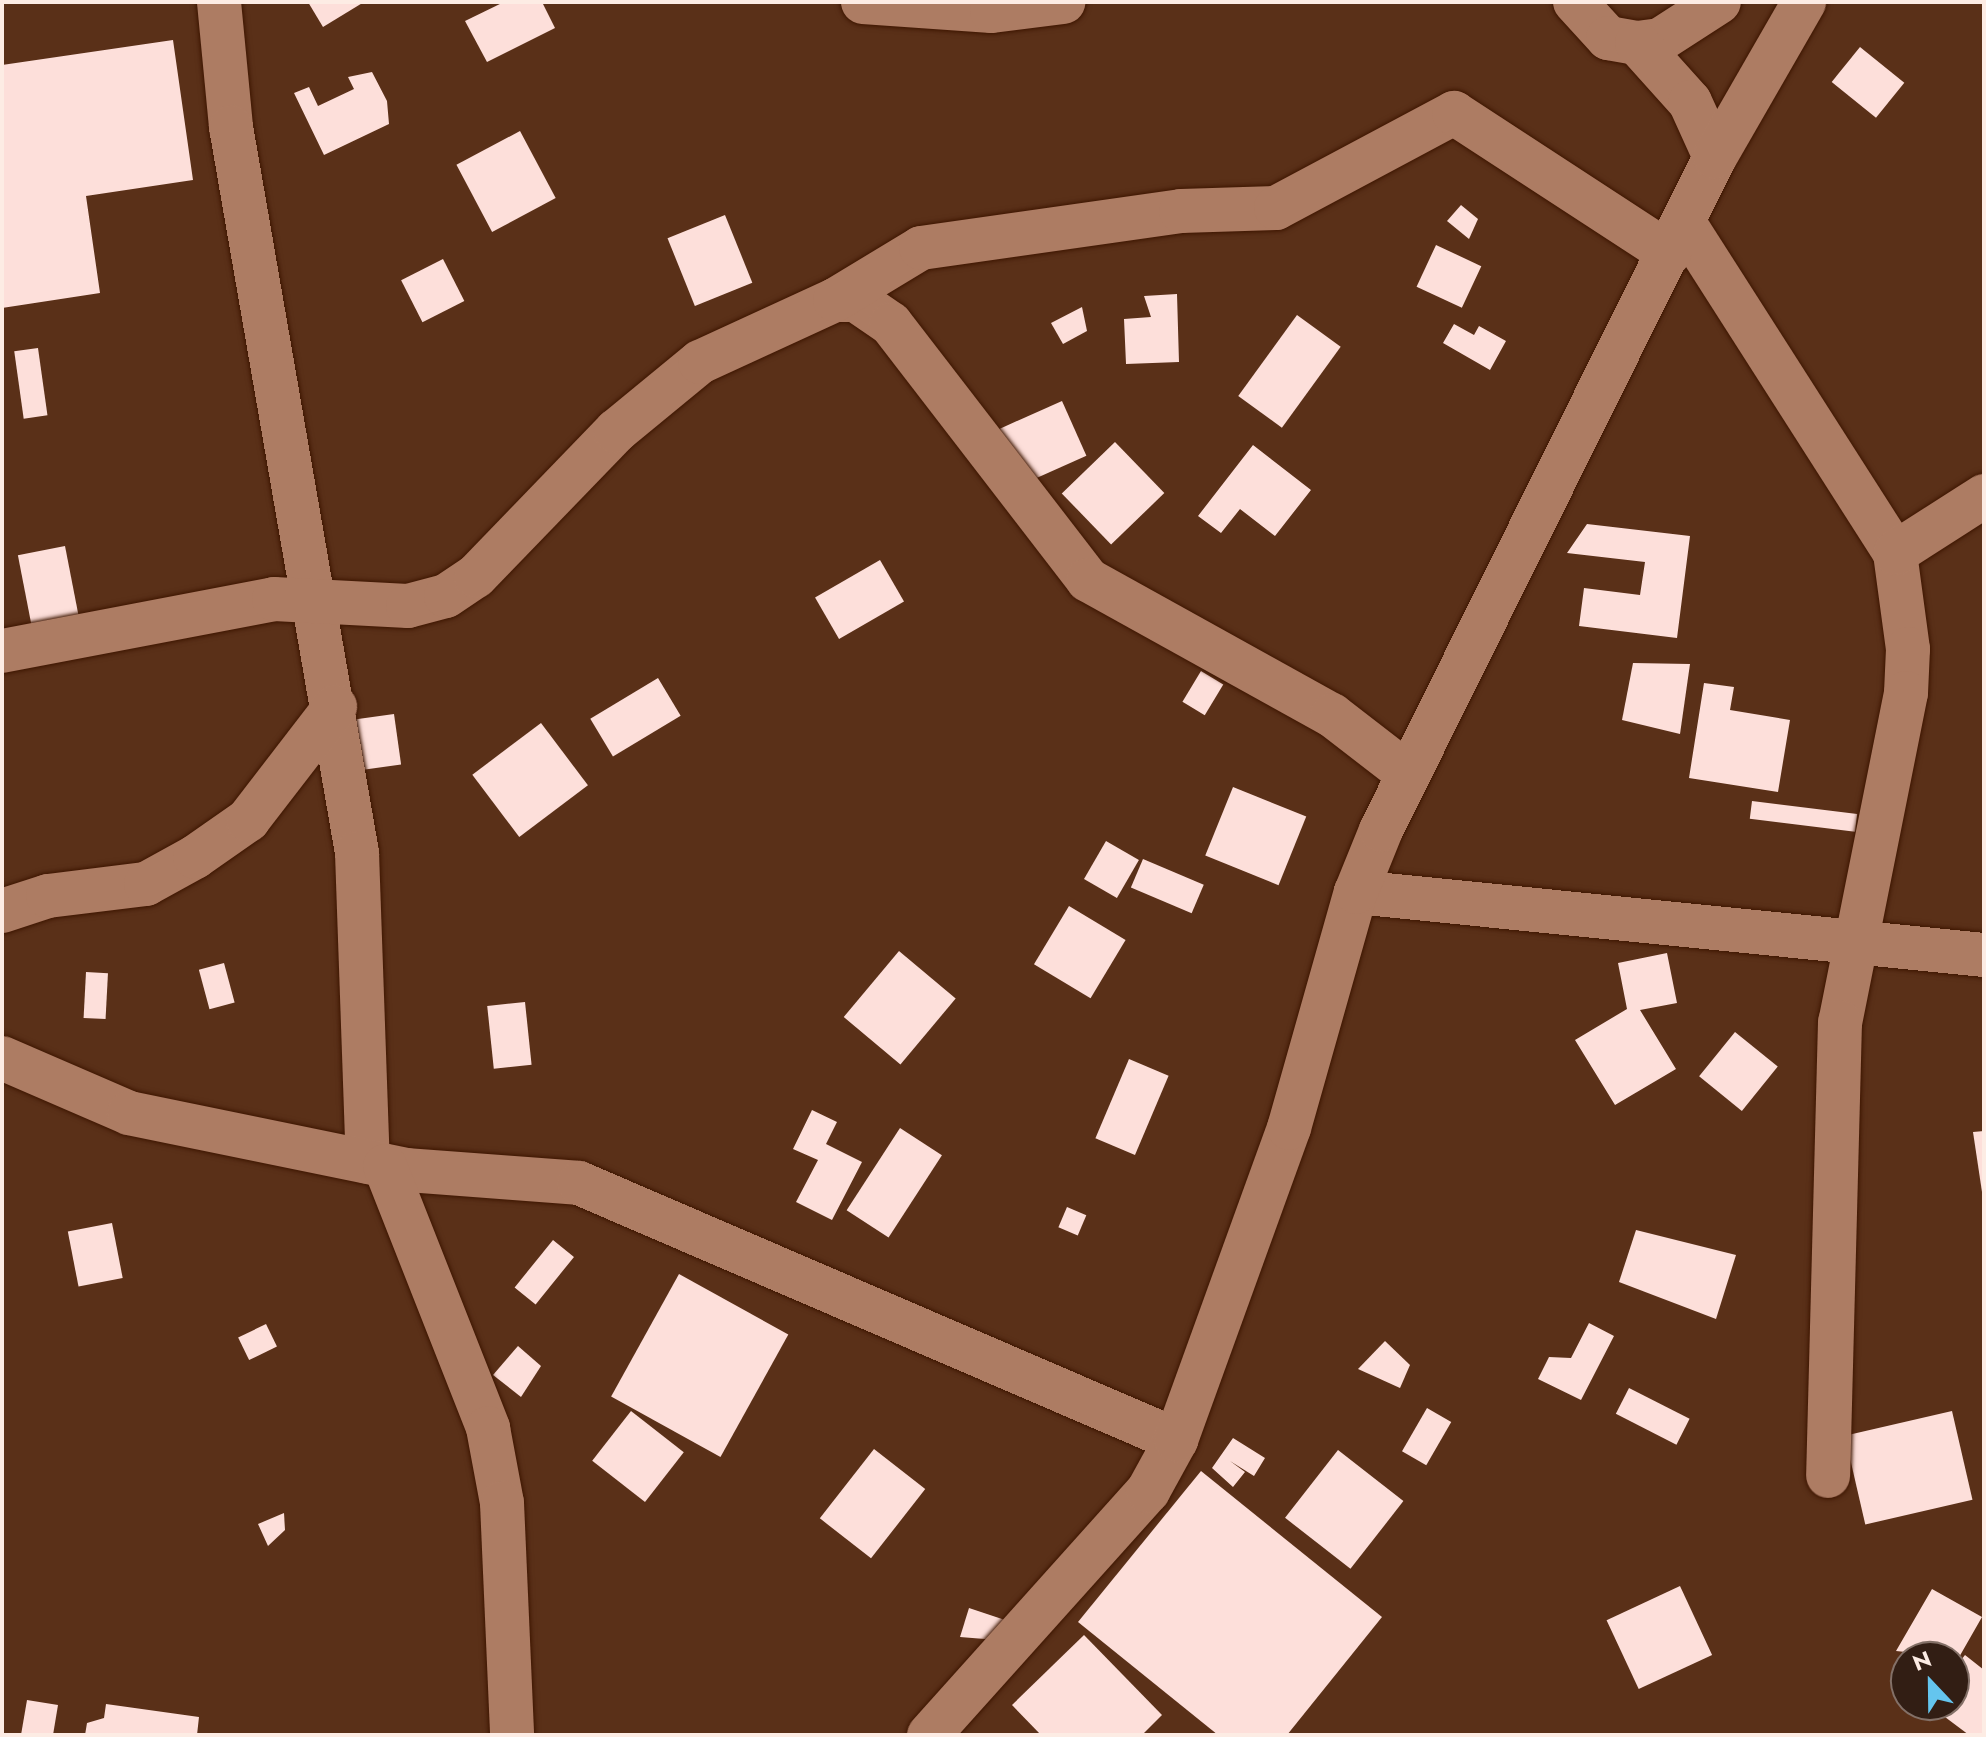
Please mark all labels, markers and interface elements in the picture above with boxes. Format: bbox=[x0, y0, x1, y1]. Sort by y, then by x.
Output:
north arrow bbox=[1890, 1641, 1970, 1721]
text: N bbox=[1908, 1642, 1936, 1679]

